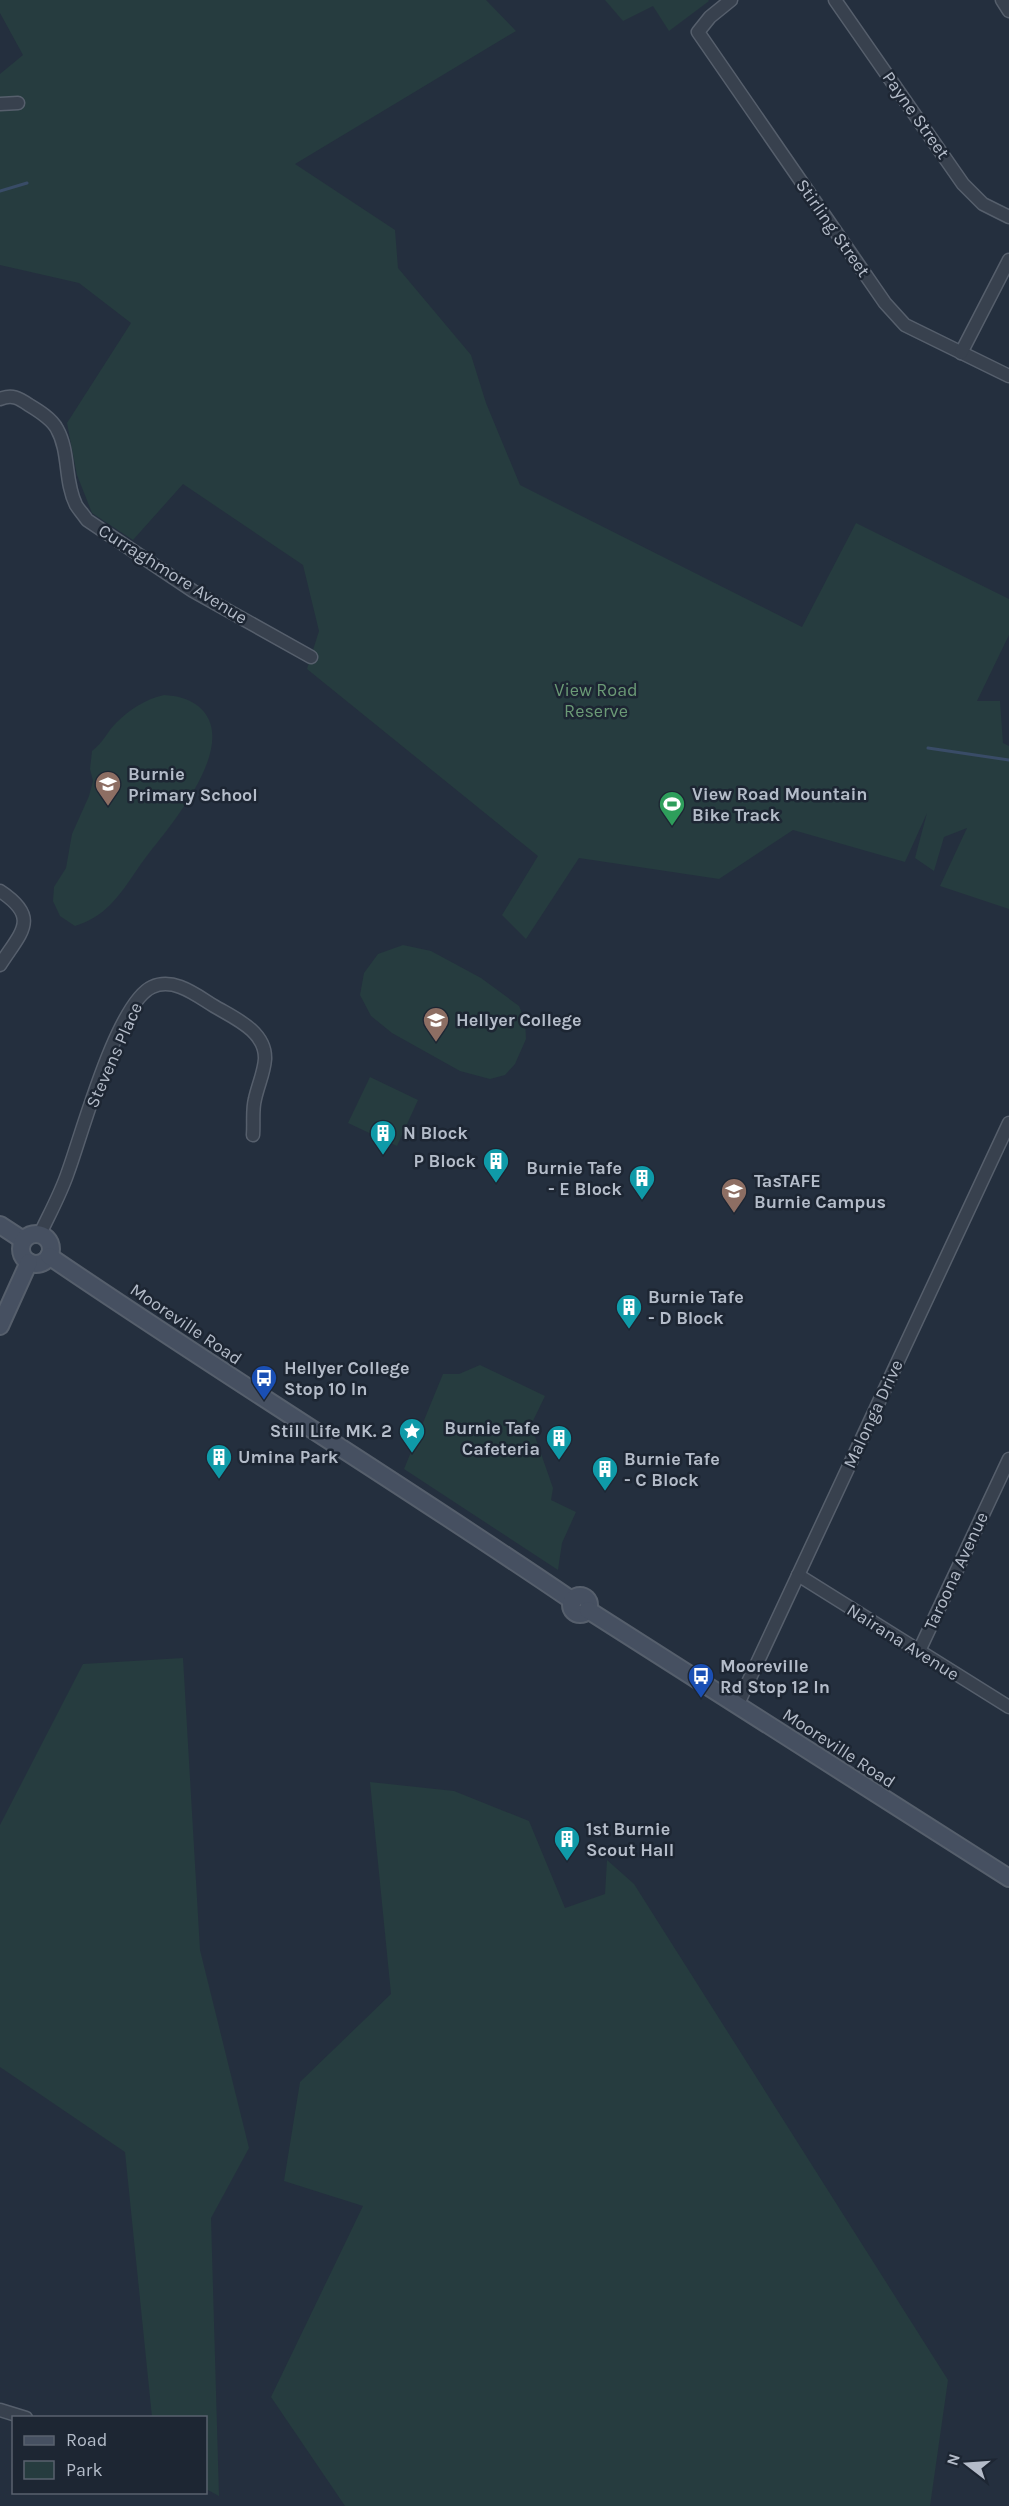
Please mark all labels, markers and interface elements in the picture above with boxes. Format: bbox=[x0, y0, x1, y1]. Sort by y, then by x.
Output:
street label: Payne Street bbox=[878, 67, 954, 163]
street label: Stirling Street bbox=[791, 175, 875, 281]
street label: Curraghmore Avenue bbox=[94, 519, 252, 629]
park label: View Road Reserve bbox=[554, 679, 638, 722]
place label: Burnie Primary School bbox=[128, 763, 258, 806]
school or university icon: Burnie Primary School bbox=[93, 769, 123, 807]
place label: View Road Mountain Bike Track bbox=[692, 783, 868, 826]
sports icon: View Road Mountain Bike Track bbox=[657, 789, 687, 827]
street label: Stevens Place bbox=[81, 999, 147, 1111]
school or university icon: Hellyer College bbox=[421, 1005, 451, 1043]
place label: Hellyer College bbox=[456, 1009, 582, 1031]
building icon: N Block bbox=[368, 1118, 398, 1156]
place label: N Block bbox=[403, 1122, 468, 1144]
building icon: P Block bbox=[481, 1146, 511, 1184]
place label: P Block bbox=[413, 1150, 476, 1172]
place label: Burnie Tafe - E Block bbox=[526, 1157, 622, 1200]
building icon: Burnie Tafe - E Block bbox=[627, 1163, 657, 1201]
place label: TasTAFE Burnie Campus bbox=[754, 1170, 886, 1213]
school or university icon: TasTAFE Burnie Campus bbox=[719, 1176, 749, 1214]
street label: Mooreville Road bbox=[126, 1278, 246, 1370]
place label: Burnie Tafe - D Block bbox=[648, 1286, 744, 1329]
building icon: Burnie Tafe - D Block bbox=[614, 1292, 644, 1330]
street label: Malonga Drive bbox=[838, 1356, 908, 1472]
place label: Hellyer College Stop 10 In bbox=[284, 1357, 410, 1400]
bus stop icon: Hellyer College Stop 10 In bbox=[249, 1363, 279, 1401]
place icon: Still Life MK. 2 bbox=[397, 1416, 427, 1454]
place label: Burnie Tafe Cafeteria bbox=[444, 1417, 540, 1460]
place label: Still Life MK. 2 bbox=[270, 1420, 392, 1442]
building icon: Burnie Tafe Cafeteria bbox=[544, 1423, 574, 1461]
building icon: Umina Park bbox=[204, 1442, 234, 1480]
place label: Umina Park bbox=[238, 1446, 339, 1468]
place label: Burnie Tafe - C Block bbox=[624, 1448, 720, 1491]
building icon: Burnie Tafe - C Block bbox=[590, 1454, 620, 1492]
street label: Taroona Avenue bbox=[919, 1508, 993, 1634]
street label: Nairana Avenue bbox=[843, 1599, 963, 1685]
place label: Mooreville Rd Stop 12 In bbox=[720, 1655, 830, 1698]
bus stop icon: Mooreville Rd Stop 12 In bbox=[686, 1661, 716, 1699]
street label: Mooreville Road bbox=[778, 1703, 900, 1793]
place label: 1st Burnie Scout Hall bbox=[586, 1818, 674, 1861]
building icon: 1st Burnie Scout Hall bbox=[552, 1824, 582, 1862]
legend bbox=[12, 2416, 207, 2494]
text: Road bbox=[66, 2429, 107, 2451]
north arrow bbox=[937, 2434, 997, 2494]
text: N bbox=[942, 2451, 964, 2468]
text: Park bbox=[66, 2459, 103, 2481]

